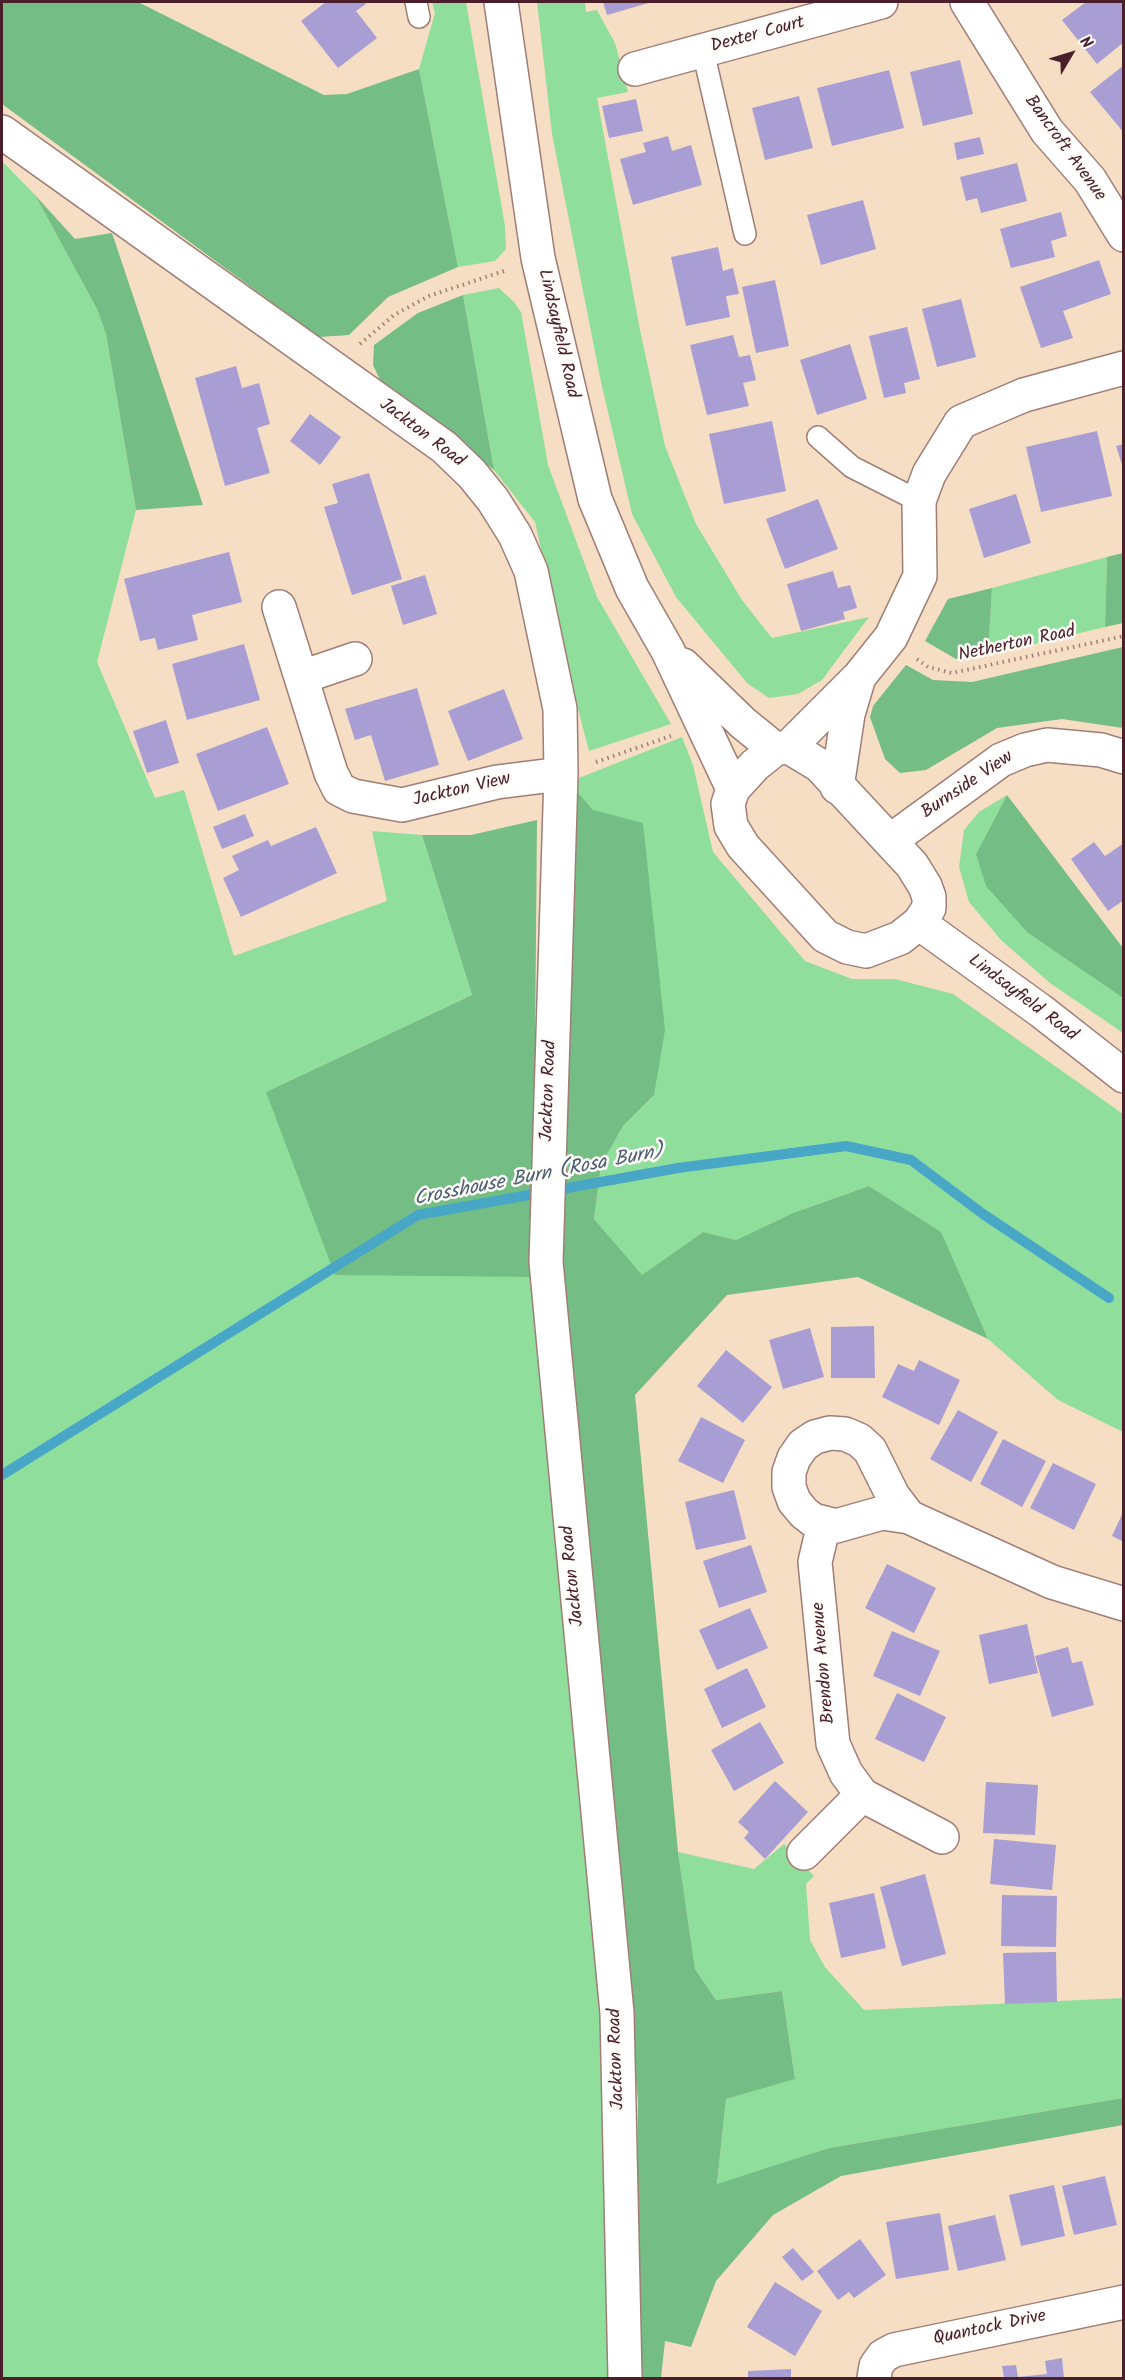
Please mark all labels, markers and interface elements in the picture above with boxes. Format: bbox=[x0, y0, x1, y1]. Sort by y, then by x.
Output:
street label: Dexter Court bbox=[709, 13, 807, 59]
north arrow bbox=[1041, 24, 1101, 84]
text: N bbox=[1073, 31, 1099, 54]
street label: Bancroft Avenue bbox=[1018, 92, 1110, 206]
street label: Lindsayfield Road bbox=[532, 267, 582, 401]
street label: Jackton Road bbox=[374, 395, 468, 473]
street label: Netherton Road bbox=[957, 622, 1077, 668]
street label: Burnside View bbox=[918, 747, 1018, 825]
street label: Jackton View bbox=[411, 769, 513, 813]
street label: Lindsayfield Road bbox=[963, 951, 1081, 1047]
street label: Jackton Road bbox=[537, 1040, 563, 1142]
water label: Crosshouse Burn (Rosa Burn) bbox=[412, 1141, 666, 1213]
street label: Jackton Road bbox=[558, 1524, 590, 1628]
street label: Brendon Avenue bbox=[809, 1601, 841, 1725]
street label: Jackton Road bbox=[605, 2008, 631, 2110]
street label: Quantock Drive bbox=[932, 2307, 1048, 2351]

